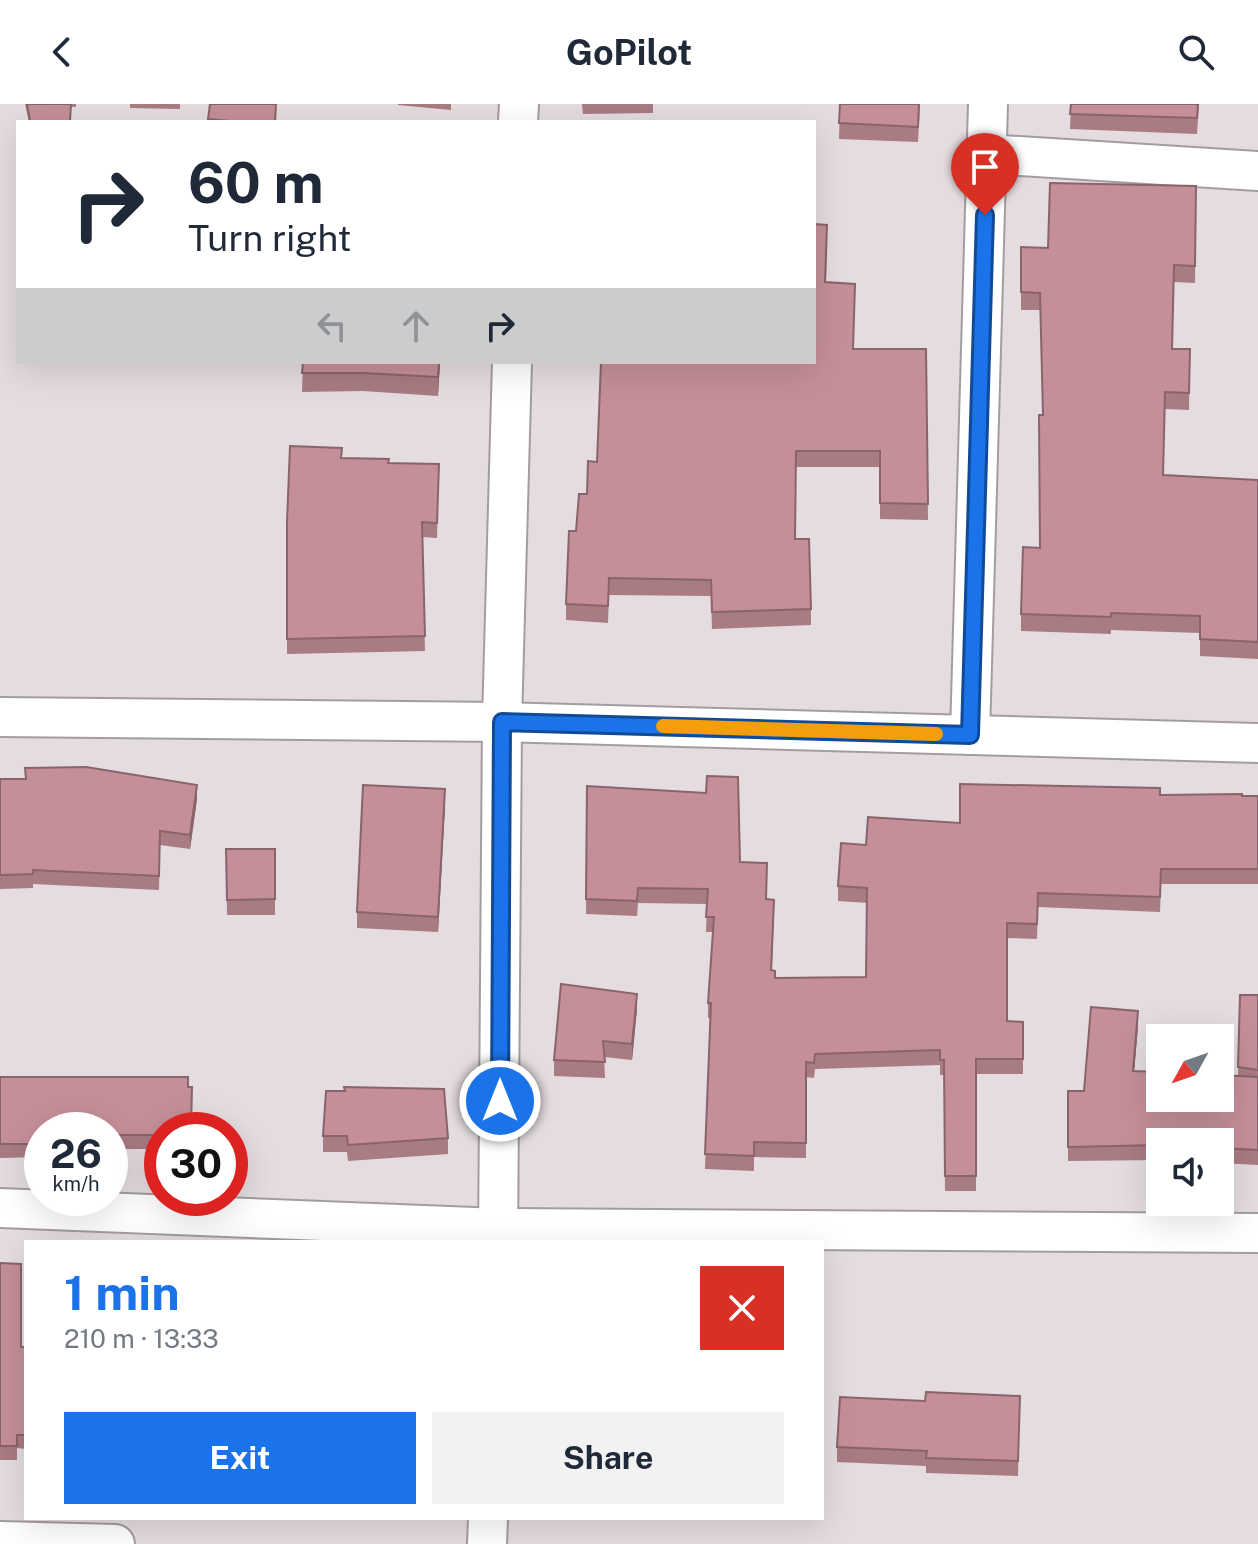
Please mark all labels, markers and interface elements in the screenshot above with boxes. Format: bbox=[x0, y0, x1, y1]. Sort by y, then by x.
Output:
icon: back bbox=[40, 30, 84, 74]
icon: search bbox=[1174, 30, 1218, 74]
text: GoPilot bbox=[566, 31, 692, 73]
pin bbox=[951, 133, 1019, 215]
icon: arrive bbox=[963, 145, 1007, 189]
text: 60 m bbox=[188, 150, 324, 216]
icon: right bbox=[56, 152, 160, 256]
text: Turn right bbox=[188, 217, 351, 259]
icon: left bbox=[310, 304, 354, 348]
icon: ahead bbox=[394, 304, 438, 348]
icon: right bbox=[478, 304, 522, 348]
north arrow bbox=[1146, 1024, 1234, 1112]
map controls bbox=[1146, 1024, 1234, 1216]
position arrow bbox=[458, 1059, 542, 1143]
speed limit sign: 30 bbox=[144, 1112, 248, 1216]
button: sound bbox=[1146, 1128, 1234, 1216]
text: 26 bbox=[50, 1130, 102, 1177]
text: km/h bbox=[52, 1172, 100, 1196]
text: 1 min bbox=[64, 1264, 180, 1321]
button: close bbox=[700, 1266, 784, 1350]
text: 210 m · 13:33 bbox=[64, 1323, 219, 1354]
button: Exit bbox=[64, 1412, 416, 1504]
button: Share bbox=[432, 1412, 784, 1504]

